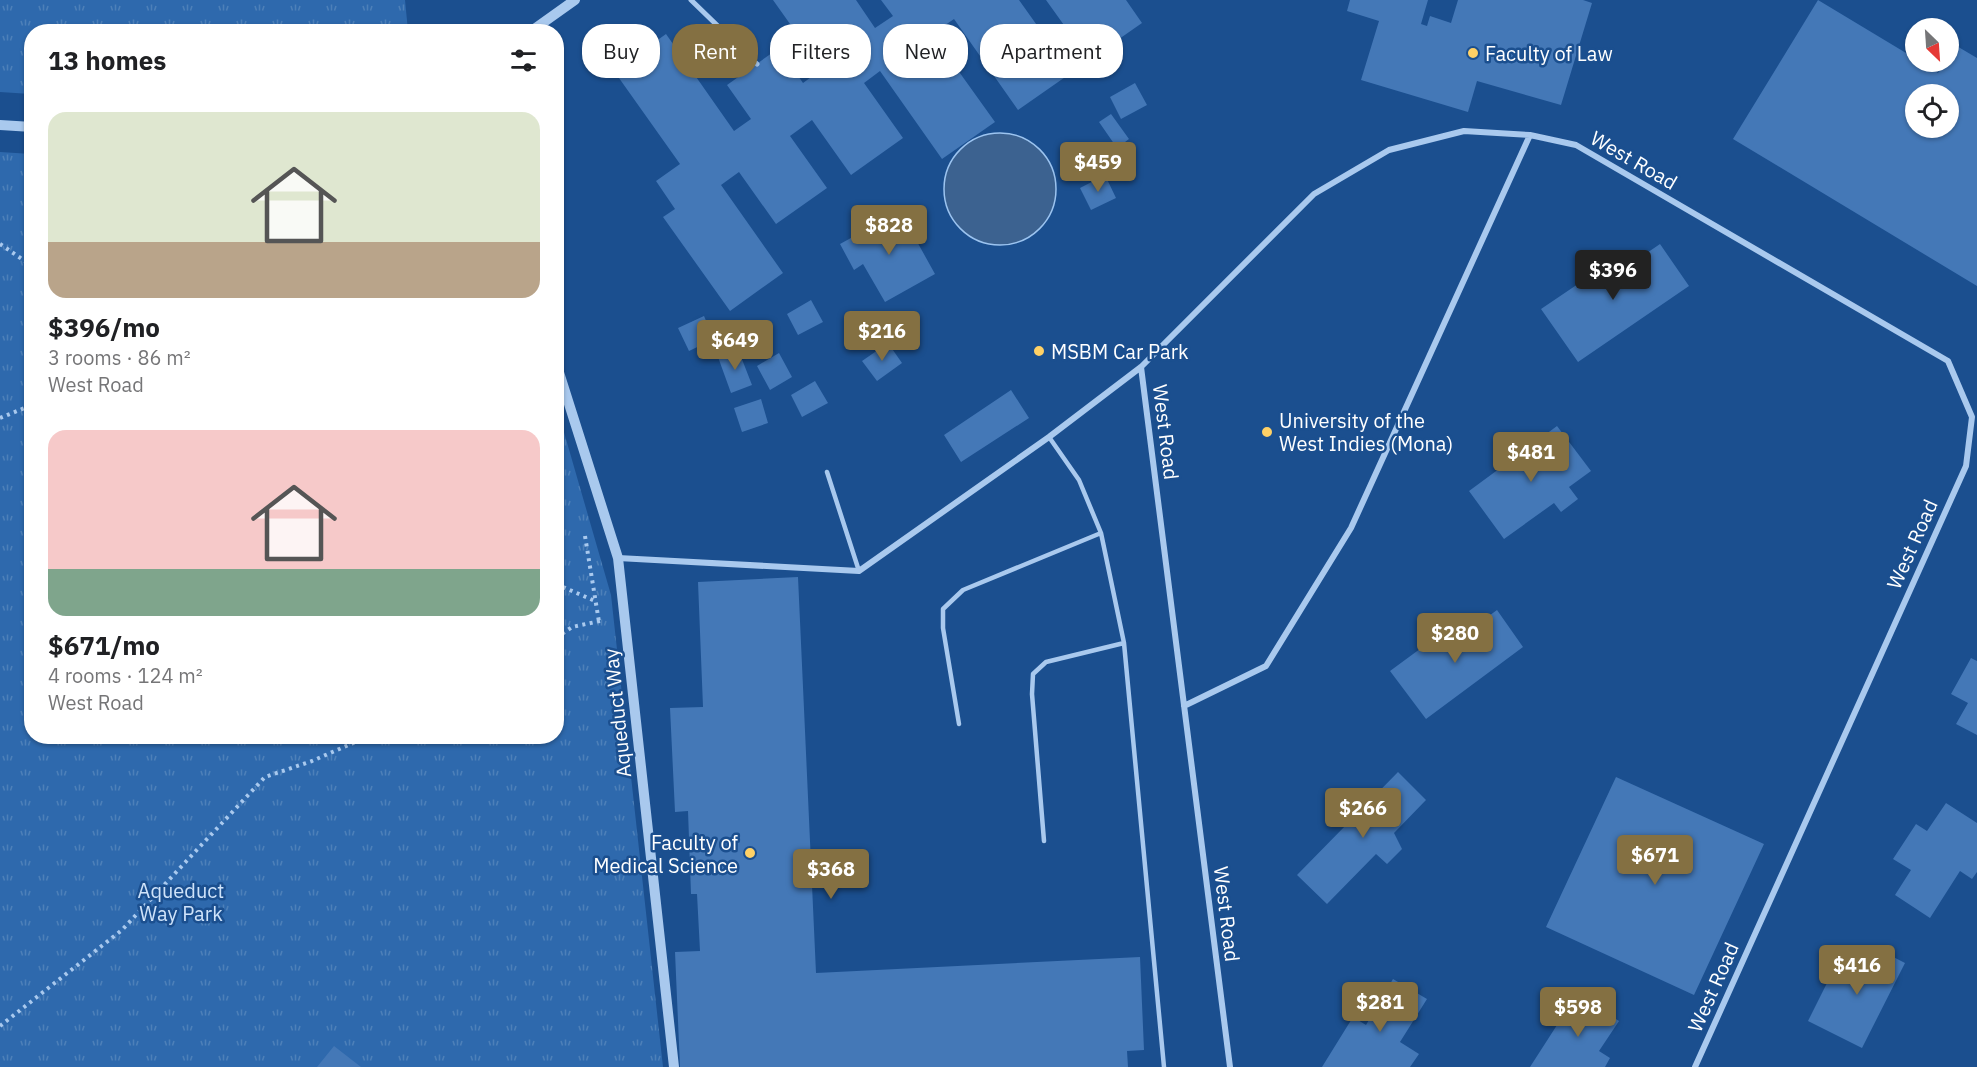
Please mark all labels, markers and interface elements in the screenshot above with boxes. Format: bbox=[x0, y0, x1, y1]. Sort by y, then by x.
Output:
north arrow bbox=[1905, 18, 1959, 72]
map controls bbox=[1905, 18, 1959, 138]
chip: Buy bbox=[582, 24, 660, 78]
chip: Rent bbox=[672, 24, 758, 78]
chip: Filters bbox=[770, 24, 871, 78]
chip: New bbox=[883, 24, 968, 78]
chip: Apartment bbox=[980, 24, 1123, 78]
place label: Faculty of Law bbox=[1485, 40, 1613, 67]
text: 13 homes bbox=[48, 43, 166, 77]
icon: filters bbox=[507, 44, 540, 77]
marker: Faculty of Law bbox=[1466, 46, 1480, 60]
button: locate bbox=[1905, 84, 1959, 138]
street label: West Road bbox=[1586, 124, 1682, 196]
pin: $459 bbox=[1062, 142, 1134, 193]
text: $459 bbox=[1074, 148, 1122, 175]
icon: home bbox=[240, 151, 348, 259]
pin: $828 bbox=[853, 205, 925, 256]
text: $828 bbox=[865, 211, 913, 238]
pin: $396 bbox=[1577, 250, 1649, 301]
text: $396 bbox=[1589, 256, 1637, 283]
text: $396/mo bbox=[48, 310, 160, 344]
pin: $216 bbox=[846, 311, 918, 362]
text: $216 bbox=[858, 317, 906, 344]
pin: $649 bbox=[699, 320, 771, 371]
text: $649 bbox=[711, 326, 759, 353]
place label: MSBM Car Park bbox=[1051, 338, 1189, 365]
text: 3 rooms · 86 m² bbox=[48, 344, 191, 371]
marker: MSBM Car Park bbox=[1032, 344, 1046, 358]
text: West Road bbox=[48, 371, 144, 398]
street label: West Road bbox=[1147, 383, 1185, 481]
place label: University of the West Indies (Mona) bbox=[1279, 407, 1453, 457]
marker: University of the West Indies (Mona) bbox=[1260, 425, 1274, 439]
pin: $481 bbox=[1495, 432, 1567, 483]
text: $481 bbox=[1507, 438, 1555, 465]
icon: home bbox=[240, 469, 348, 577]
street label: West Road bbox=[1880, 495, 1944, 593]
pin: $280 bbox=[1419, 613, 1491, 664]
text: $280 bbox=[1431, 619, 1479, 646]
text: $671/mo bbox=[48, 628, 160, 662]
street label: Aqueduct Way bbox=[597, 647, 637, 779]
text: 4 rooms · 124 m² bbox=[48, 662, 203, 689]
text: West Road bbox=[48, 689, 144, 716]
pin: $266 bbox=[1327, 788, 1399, 839]
text: $266 bbox=[1339, 794, 1387, 821]
place label: Faculty of Medical Science bbox=[593, 829, 739, 879]
pin: $671 bbox=[1619, 835, 1691, 886]
text: $671 bbox=[1631, 841, 1679, 868]
marker: Faculty of Medical Science bbox=[743, 846, 757, 860]
pin: $368 bbox=[795, 849, 867, 900]
text: $368 bbox=[807, 855, 855, 882]
street label: West Road bbox=[1208, 865, 1246, 963]
park label: Aqueduct Way Park bbox=[138, 877, 224, 927]
street label: West Road bbox=[1681, 938, 1745, 1036]
pin: $416 bbox=[1821, 945, 1893, 996]
text: $416 bbox=[1833, 951, 1881, 978]
pin: $281 bbox=[1344, 982, 1416, 1033]
pin: $598 bbox=[1542, 987, 1614, 1038]
text: $281 bbox=[1356, 988, 1404, 1015]
text: $598 bbox=[1554, 993, 1602, 1020]

